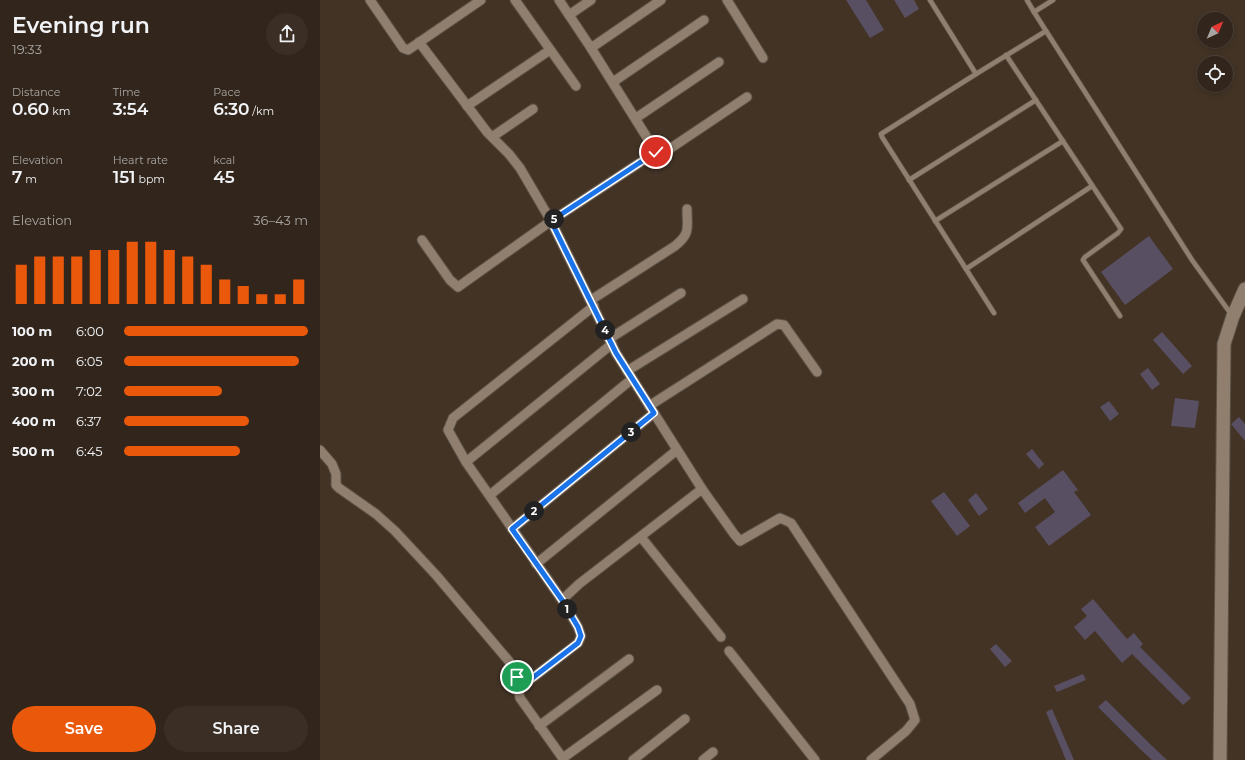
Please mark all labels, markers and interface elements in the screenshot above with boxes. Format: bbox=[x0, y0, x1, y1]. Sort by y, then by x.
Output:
text: Evening run bbox=[12, 12, 150, 39]
north arrow bbox=[1197, 12, 1233, 48]
map controls bbox=[1197, 12, 1233, 92]
button: share bbox=[266, 13, 308, 55]
text: 19:33 bbox=[12, 41, 42, 57]
button: locate bbox=[1197, 56, 1233, 92]
text: Distance bbox=[12, 85, 60, 99]
text: Time bbox=[113, 85, 140, 99]
text: Pace bbox=[213, 85, 240, 99]
text: 0.60 bbox=[12, 99, 49, 119]
text: 3:54 bbox=[113, 99, 148, 119]
text: 6:30 bbox=[213, 99, 249, 119]
text: km bbox=[49, 104, 70, 118]
text: /km bbox=[249, 104, 274, 118]
pin bbox=[639, 135, 673, 169]
icon: check bbox=[645, 141, 667, 163]
text: Elevation bbox=[12, 153, 63, 167]
text: Heart rate bbox=[113, 153, 168, 167]
text: kcal bbox=[213, 153, 235, 167]
text: 7 bbox=[12, 167, 22, 187]
text: 151 bbox=[113, 167, 136, 187]
text: 45 bbox=[213, 167, 235, 187]
text: m bbox=[22, 172, 37, 186]
text: bpm bbox=[136, 172, 165, 186]
pin: 5 bbox=[544, 209, 564, 229]
text: Elevation bbox=[12, 212, 72, 228]
text: 36–43 m bbox=[253, 212, 308, 228]
text: 5 bbox=[551, 212, 557, 226]
pin: 4 bbox=[595, 320, 615, 340]
text: 100 m bbox=[12, 323, 52, 339]
text: 6:00 bbox=[76, 323, 104, 339]
text: 4 bbox=[601, 323, 609, 337]
text: 200 m bbox=[12, 353, 55, 369]
text: 6:05 bbox=[76, 353, 103, 369]
text: 300 m bbox=[12, 383, 55, 399]
text: 7:02 bbox=[76, 383, 102, 399]
text: 400 m bbox=[12, 413, 56, 429]
text: 6:37 bbox=[76, 413, 102, 429]
pin: 3 bbox=[621, 422, 641, 442]
text: 3 bbox=[628, 425, 634, 439]
text: 500 m bbox=[12, 443, 55, 459]
text: 6:45 bbox=[76, 443, 103, 459]
pin: 2 bbox=[524, 501, 544, 521]
text: 2 bbox=[531, 504, 537, 518]
pin: 1 bbox=[557, 599, 577, 619]
text: 1 bbox=[565, 602, 569, 616]
pin bbox=[500, 660, 534, 694]
icon: arrive bbox=[506, 666, 528, 688]
button: Save bbox=[12, 706, 156, 752]
button: Share bbox=[164, 706, 308, 752]

